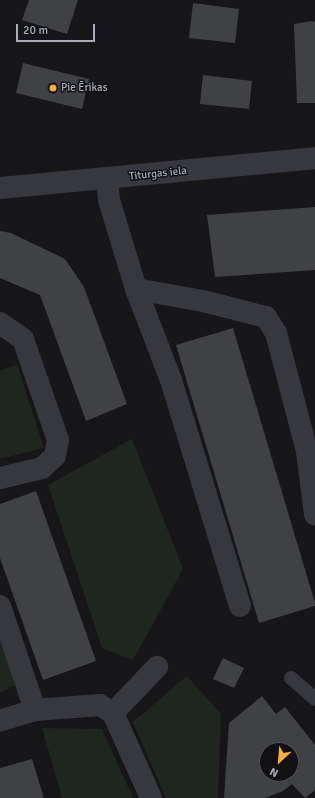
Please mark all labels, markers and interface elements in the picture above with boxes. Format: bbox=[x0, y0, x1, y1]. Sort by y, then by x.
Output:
scale bar bbox=[18, 16, 97, 42]
text: 20 m bbox=[23, 23, 48, 38]
place label: Pie Ērikas bbox=[61, 81, 107, 95]
marker: Pie Ērikas bbox=[48, 83, 58, 93]
street label: Titurgas iela bbox=[128, 164, 188, 184]
north arrow bbox=[259, 742, 299, 782]
text: N bbox=[268, 765, 280, 780]

